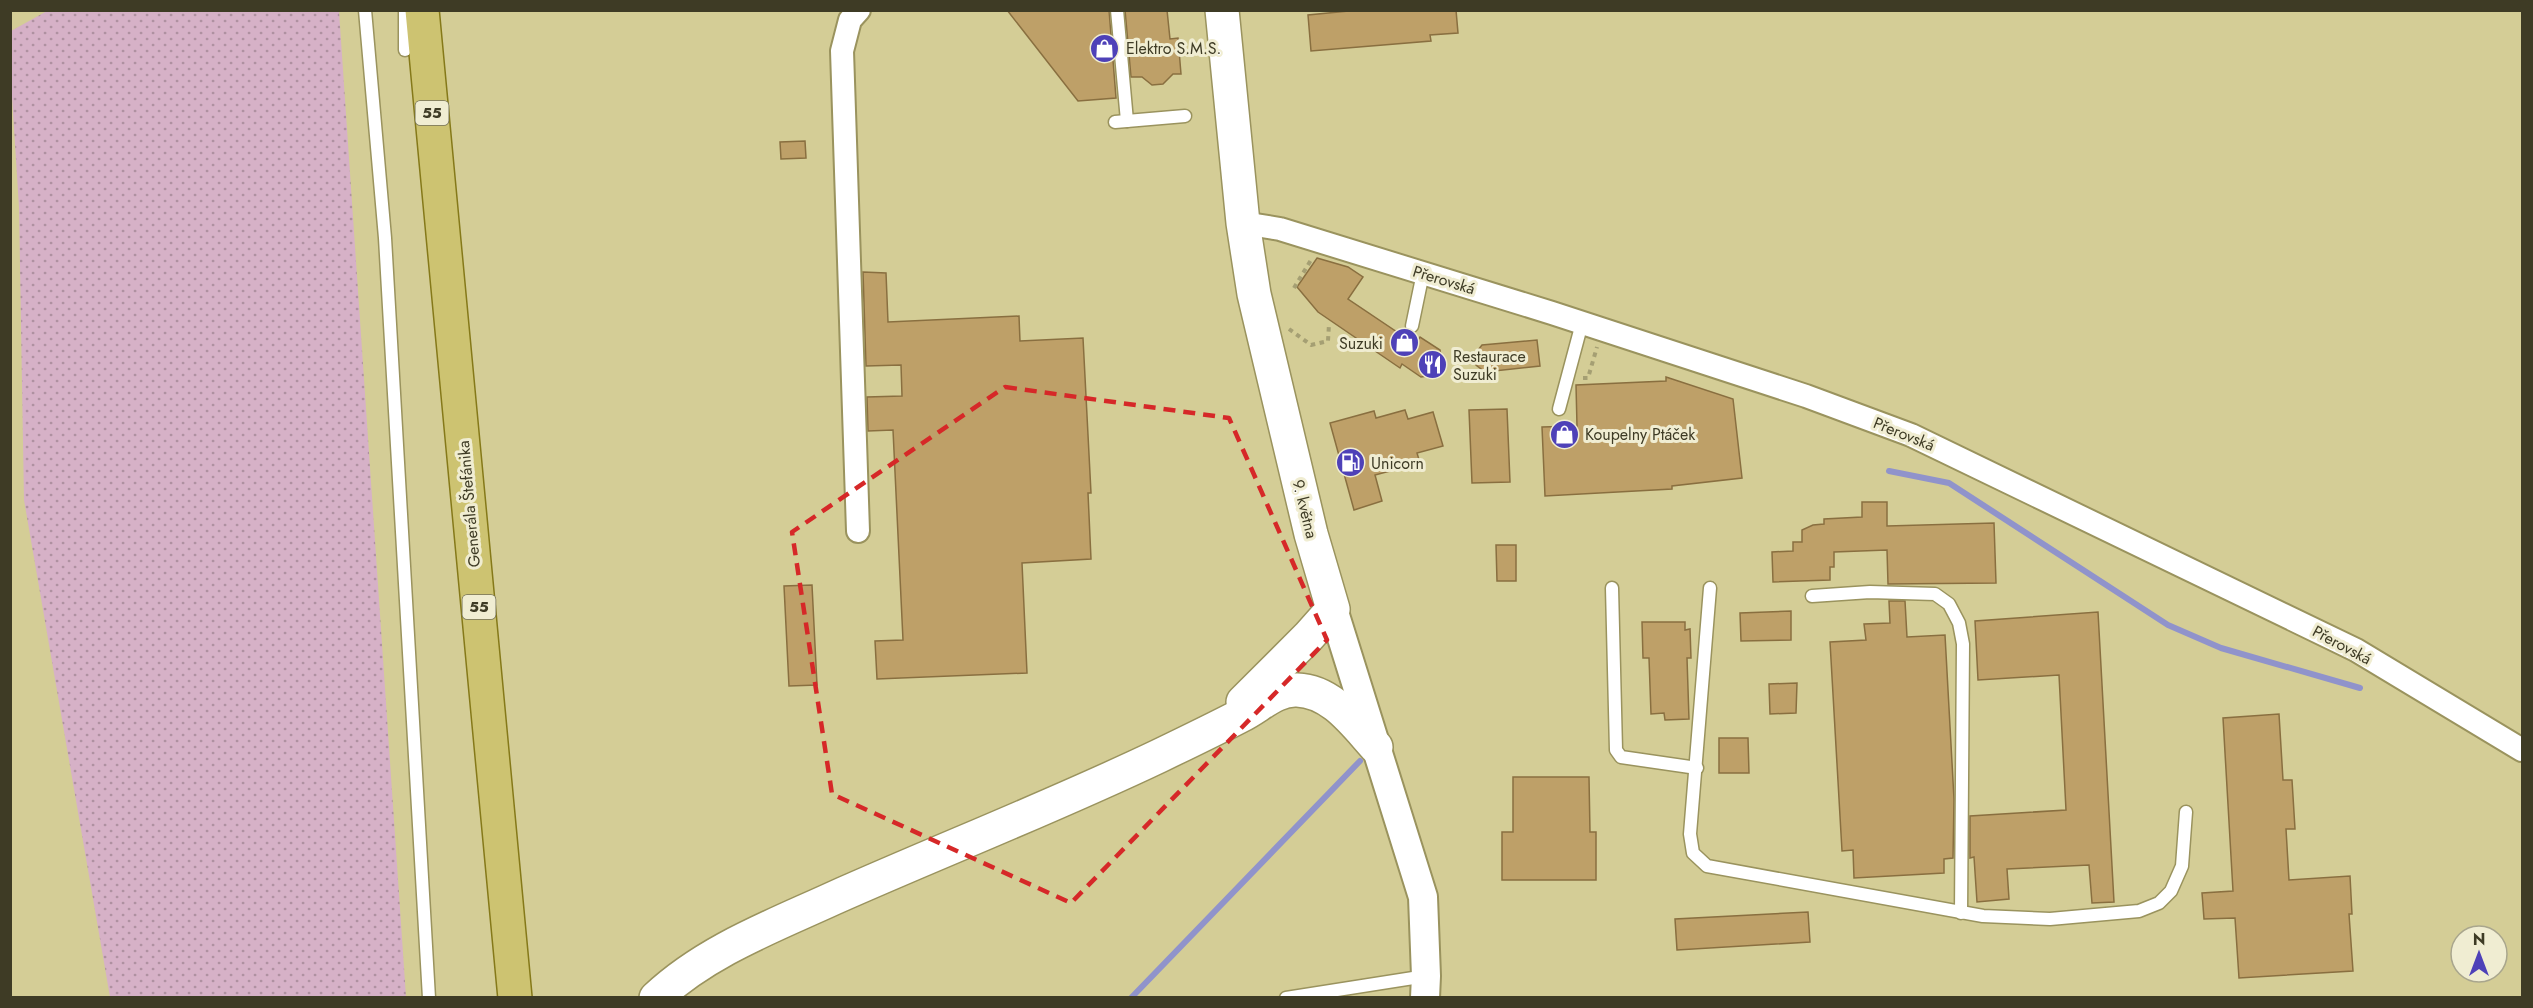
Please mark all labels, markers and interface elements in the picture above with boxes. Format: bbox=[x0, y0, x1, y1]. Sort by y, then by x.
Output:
shop icon: Elektro S.M.S. bbox=[1089, 32, 1121, 64]
place label: Elektro S.M.S. bbox=[1126, 37, 1221, 60]
road number: 55 bbox=[416, 101, 448, 125]
street label: Přerovská bbox=[1410, 260, 1478, 300]
shop icon: Suzuki bbox=[1388, 327, 1420, 359]
place label: Suzuki bbox=[1339, 332, 1383, 355]
place label: Restaurace Suzuki bbox=[1453, 345, 1526, 386]
restaurant icon: Restaurace Suzuki bbox=[1416, 349, 1448, 381]
street label: Přerovská bbox=[1870, 411, 1938, 457]
shop icon: Koupelny Ptáček bbox=[1548, 418, 1580, 450]
place label: Koupelny Ptáček bbox=[1585, 423, 1696, 446]
street label: Generála Štefánika bbox=[452, 440, 486, 568]
fuel station icon: Unicorn bbox=[1334, 447, 1366, 479]
place label: Unicorn bbox=[1371, 452, 1424, 475]
street label: 9. května bbox=[1287, 477, 1323, 541]
road number: 55 bbox=[462, 595, 496, 619]
street label: Přerovská bbox=[2308, 620, 2376, 670]
north arrow bbox=[2449, 924, 2509, 984]
text: N bbox=[2473, 928, 2485, 951]

